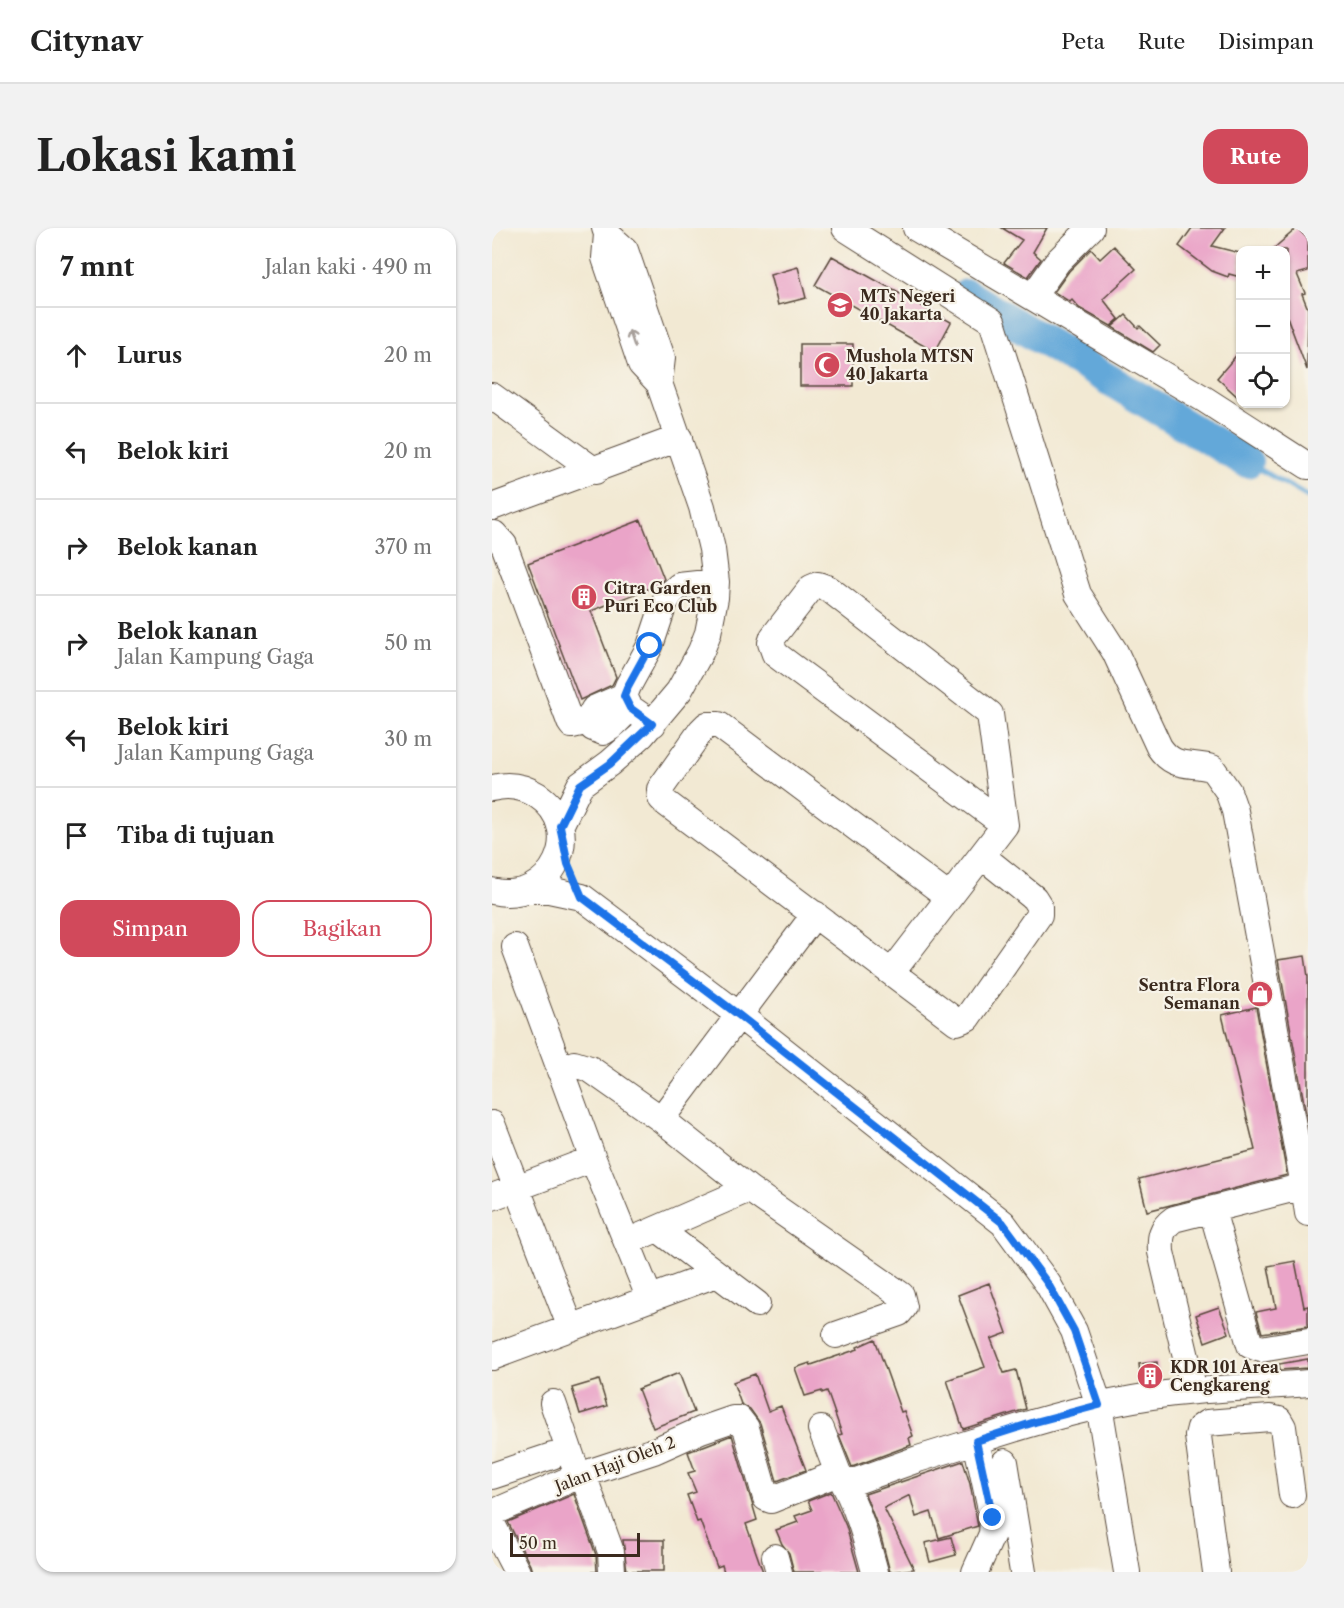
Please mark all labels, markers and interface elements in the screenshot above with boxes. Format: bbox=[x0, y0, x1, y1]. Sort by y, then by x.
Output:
text: Citynav bbox=[30, 24, 143, 58]
text: Peta bbox=[1061, 29, 1105, 54]
text: Rute bbox=[1138, 29, 1185, 54]
text: Disimpan bbox=[1218, 29, 1314, 54]
button: Rute bbox=[1203, 129, 1308, 184]
text: Lokasi kami bbox=[36, 130, 297, 182]
map controls bbox=[1236, 246, 1290, 408]
button: + bbox=[1236, 246, 1290, 300]
text: 7 mnt bbox=[60, 251, 134, 283]
text: Jalan kaki · 490 m bbox=[265, 255, 432, 279]
place label: MTs Negeri 40 Jakarta bbox=[860, 286, 955, 324]
school or university icon: MTs Negeri 40 Jakarta bbox=[825, 290, 855, 320]
button: − bbox=[1236, 300, 1290, 354]
one-way arrow bbox=[626, 330, 637, 349]
icon: ahead bbox=[60, 339, 93, 372]
text: Lurus bbox=[117, 342, 182, 369]
text: 20 m bbox=[384, 343, 432, 367]
place label: Mushola MTSN 40 Jakarta bbox=[846, 346, 974, 384]
mosque icon: Mushola MTSN 40 Jakarta bbox=[812, 350, 842, 380]
button: locate bbox=[1236, 354, 1290, 408]
icon: left bbox=[60, 435, 93, 468]
text: Belok kiri bbox=[117, 438, 229, 465]
text: 20 m bbox=[384, 439, 432, 463]
icon: right bbox=[60, 531, 93, 564]
text: Belok kanan bbox=[117, 534, 258, 561]
text: 370 m bbox=[375, 535, 432, 559]
place label: Citra Garden Puri Eco Club bbox=[604, 578, 717, 616]
building icon: Citra Garden Puri Eco Club bbox=[569, 582, 599, 612]
text: Belok kanan bbox=[117, 618, 258, 645]
icon: right bbox=[60, 627, 93, 660]
text: 50 m bbox=[385, 631, 432, 655]
route start bbox=[636, 632, 662, 658]
text: Jalan Kampung Gaga bbox=[117, 645, 314, 669]
text: Belok kiri bbox=[117, 714, 229, 741]
icon: left bbox=[60, 723, 93, 756]
text: 30 m bbox=[384, 727, 432, 751]
text: Jalan Kampung Gaga bbox=[117, 741, 314, 765]
icon: arrive bbox=[60, 819, 93, 852]
text: Tiba di tujuan bbox=[117, 822, 275, 849]
button: Simpan bbox=[60, 900, 240, 957]
button: Bagikan bbox=[252, 900, 432, 957]
place label: Sentra Flora Semanan bbox=[1139, 975, 1241, 1013]
shop icon: Sentra Flora Semanan bbox=[1245, 979, 1275, 1009]
place label: KDR 101 Area Cengkareng bbox=[1170, 1357, 1280, 1395]
building icon: KDR 101 Area Cengkareng bbox=[1135, 1361, 1165, 1391]
street label: Jalan Haji Oleh 2 bbox=[549, 1432, 678, 1497]
route end bbox=[979, 1504, 1005, 1530]
scale bar bbox=[510, 1530, 640, 1558]
text: 50 m bbox=[519, 1533, 557, 1553]

